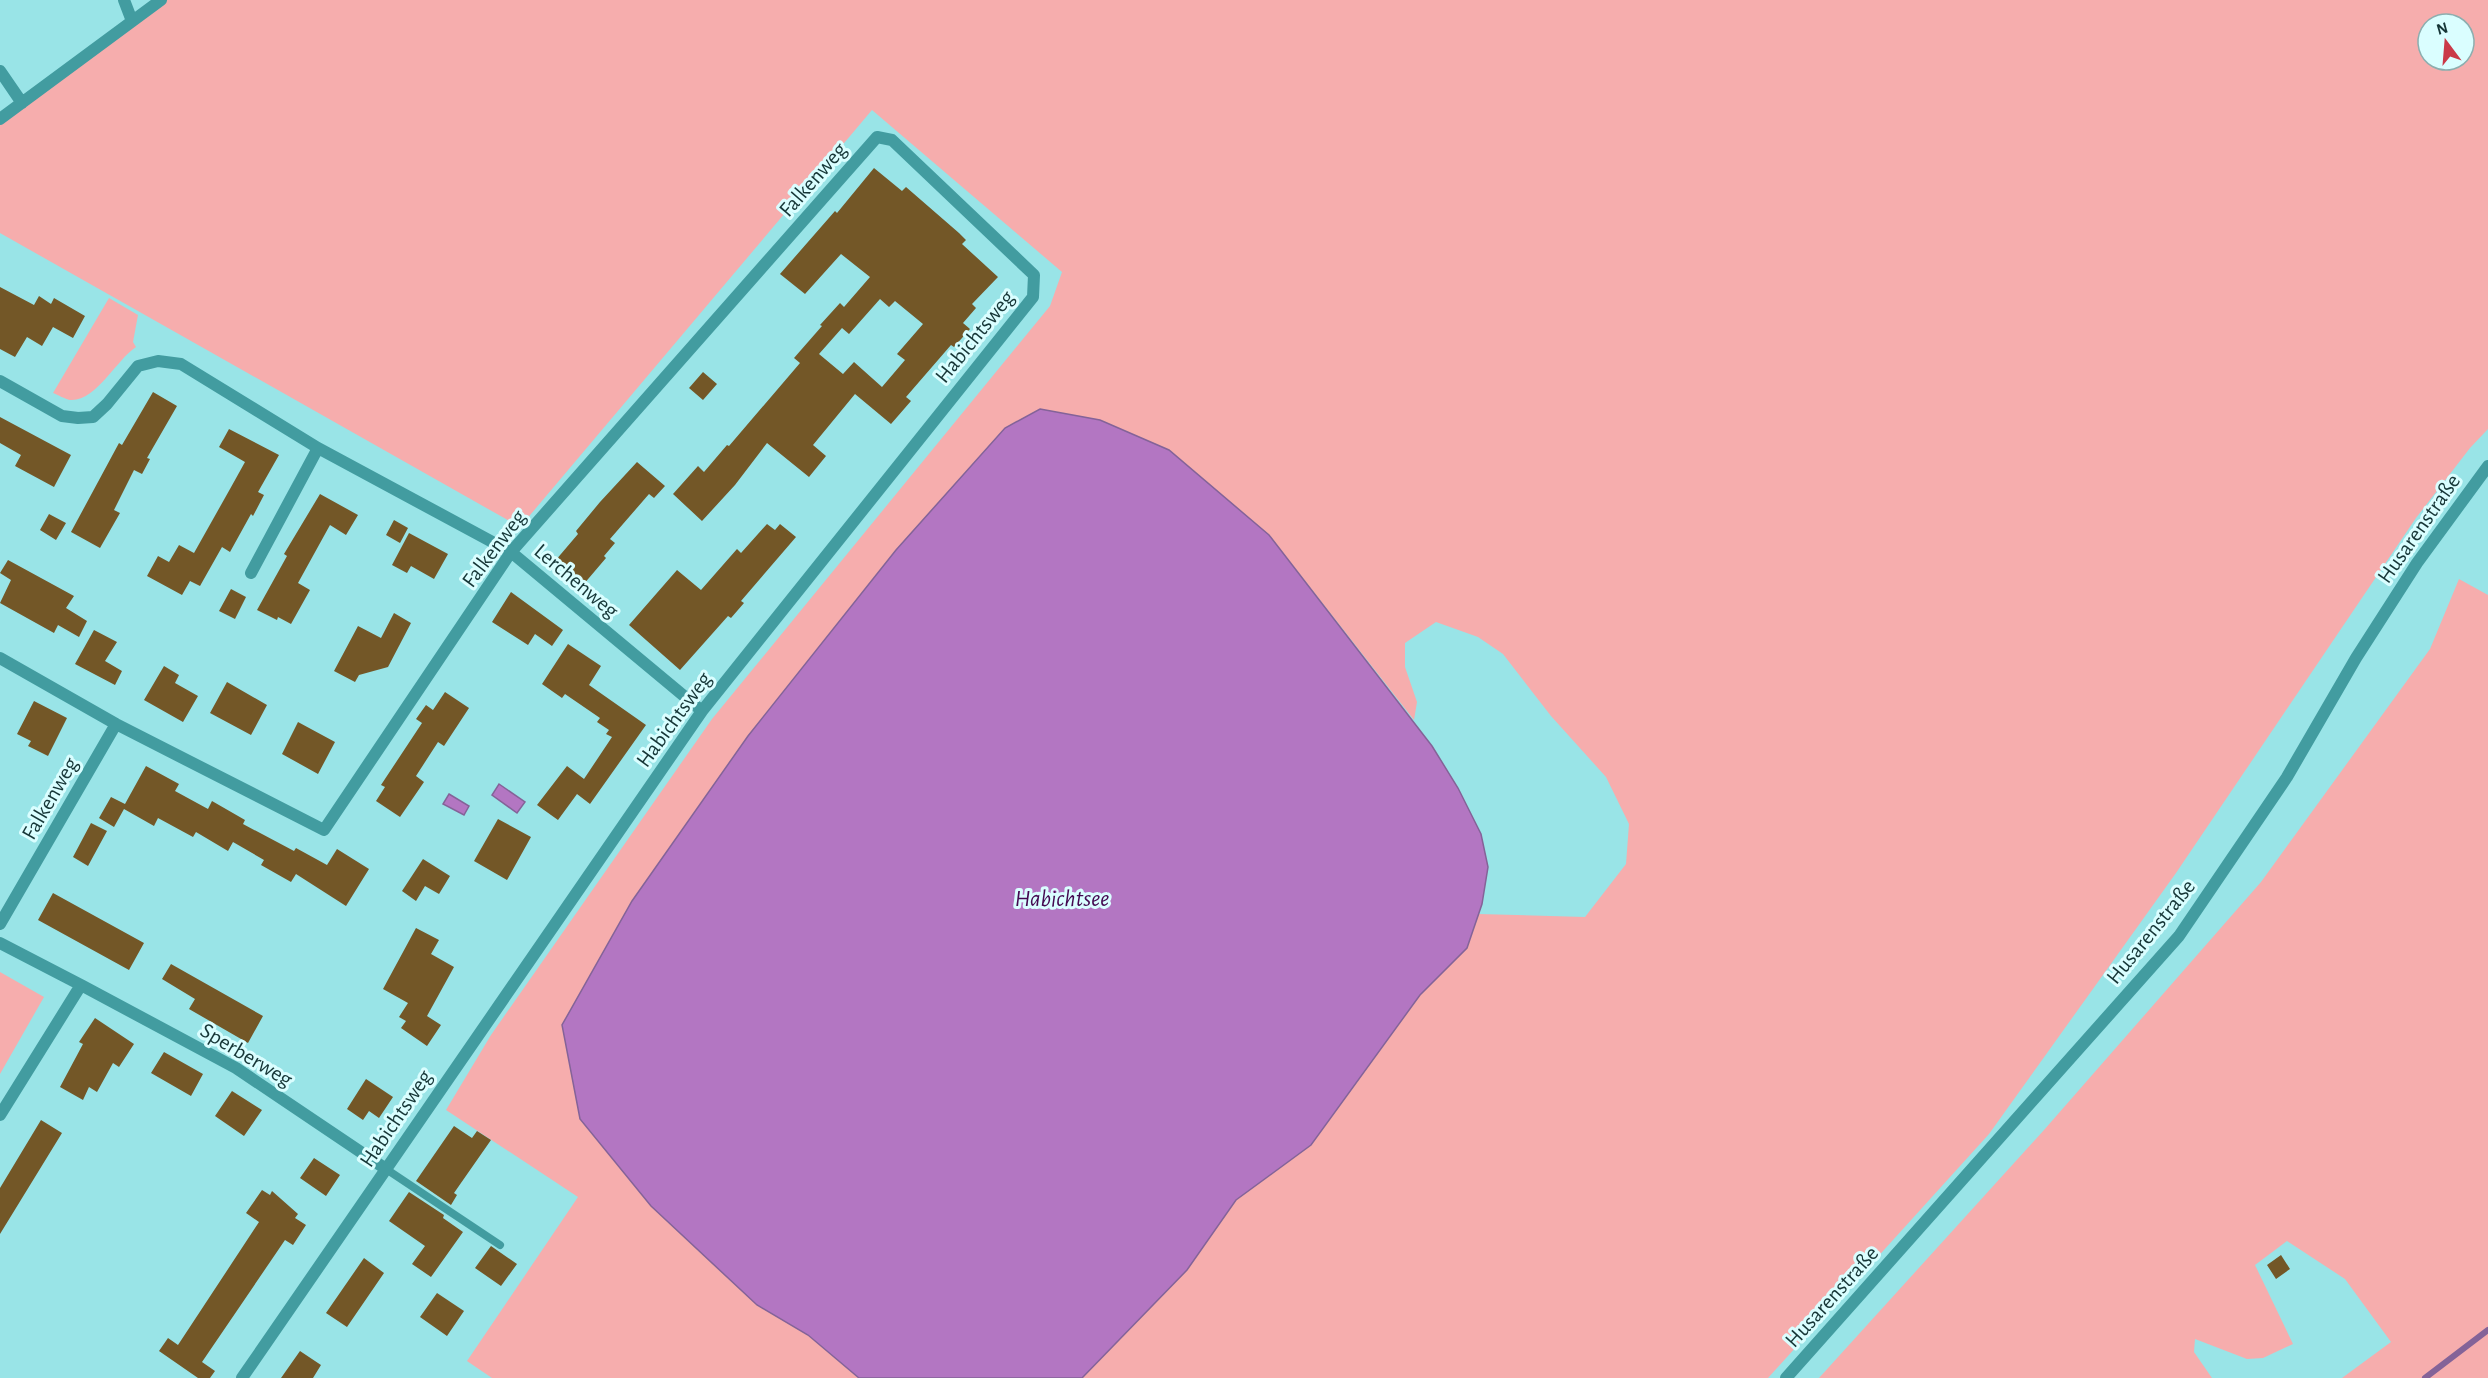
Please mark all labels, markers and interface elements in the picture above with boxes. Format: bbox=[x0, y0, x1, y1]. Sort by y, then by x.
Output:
north arrow bbox=[2416, 12, 2476, 72]
text: N bbox=[2435, 19, 2450, 38]
street label: Falkenweg bbox=[775, 138, 851, 221]
street label: Habichtsweg bbox=[931, 286, 1019, 387]
street label: Husarenstraße bbox=[2373, 470, 2464, 587]
street label: Falkenweg bbox=[458, 506, 530, 591]
street label: Lerchenweg bbox=[530, 539, 623, 622]
street label: Habichtsweg bbox=[632, 668, 716, 771]
street label: Falkenweg bbox=[18, 754, 82, 843]
street label: Husarenstraße bbox=[2102, 875, 2199, 988]
water label: Habichtsee bbox=[1015, 887, 1109, 911]
street label: Sperberweg bbox=[197, 1019, 296, 1091]
street label: Habichtsweg bbox=[355, 1066, 436, 1171]
street label: Husarenstraße bbox=[1781, 1242, 1882, 1351]

